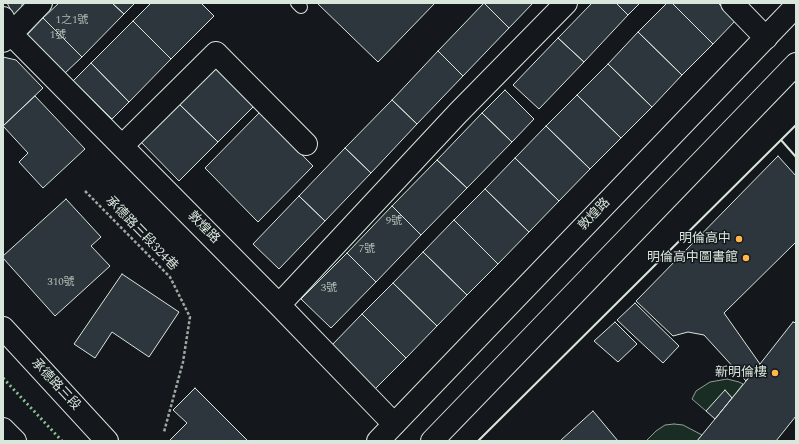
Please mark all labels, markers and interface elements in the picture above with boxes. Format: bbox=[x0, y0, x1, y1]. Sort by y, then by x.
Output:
house number: 1之1號 bbox=[56, 14, 88, 28]
house number: 1號 bbox=[50, 29, 66, 43]
street label: 承德路三段324巷 bbox=[102, 194, 180, 274]
street label: 敦煌路 bbox=[576, 196, 614, 234]
street label: 敦煌路 bbox=[184, 209, 222, 247]
house number: 9號 bbox=[386, 215, 402, 229]
place label: 明倫高中 bbox=[679, 231, 731, 247]
marker: 明倫高中 bbox=[734, 234, 744, 244]
house number: 7號 bbox=[359, 243, 375, 257]
place label: 明倫高中圖書館 bbox=[647, 250, 738, 266]
marker: 明倫高中圖書館 bbox=[741, 253, 751, 263]
house number: 310號 bbox=[47, 276, 75, 290]
house number: 3號 bbox=[321, 282, 337, 296]
street label: 承德路三段 bbox=[27, 356, 83, 414]
place label: 新明倫樓 bbox=[715, 365, 767, 381]
marker: 新明倫樓 bbox=[770, 368, 780, 378]

